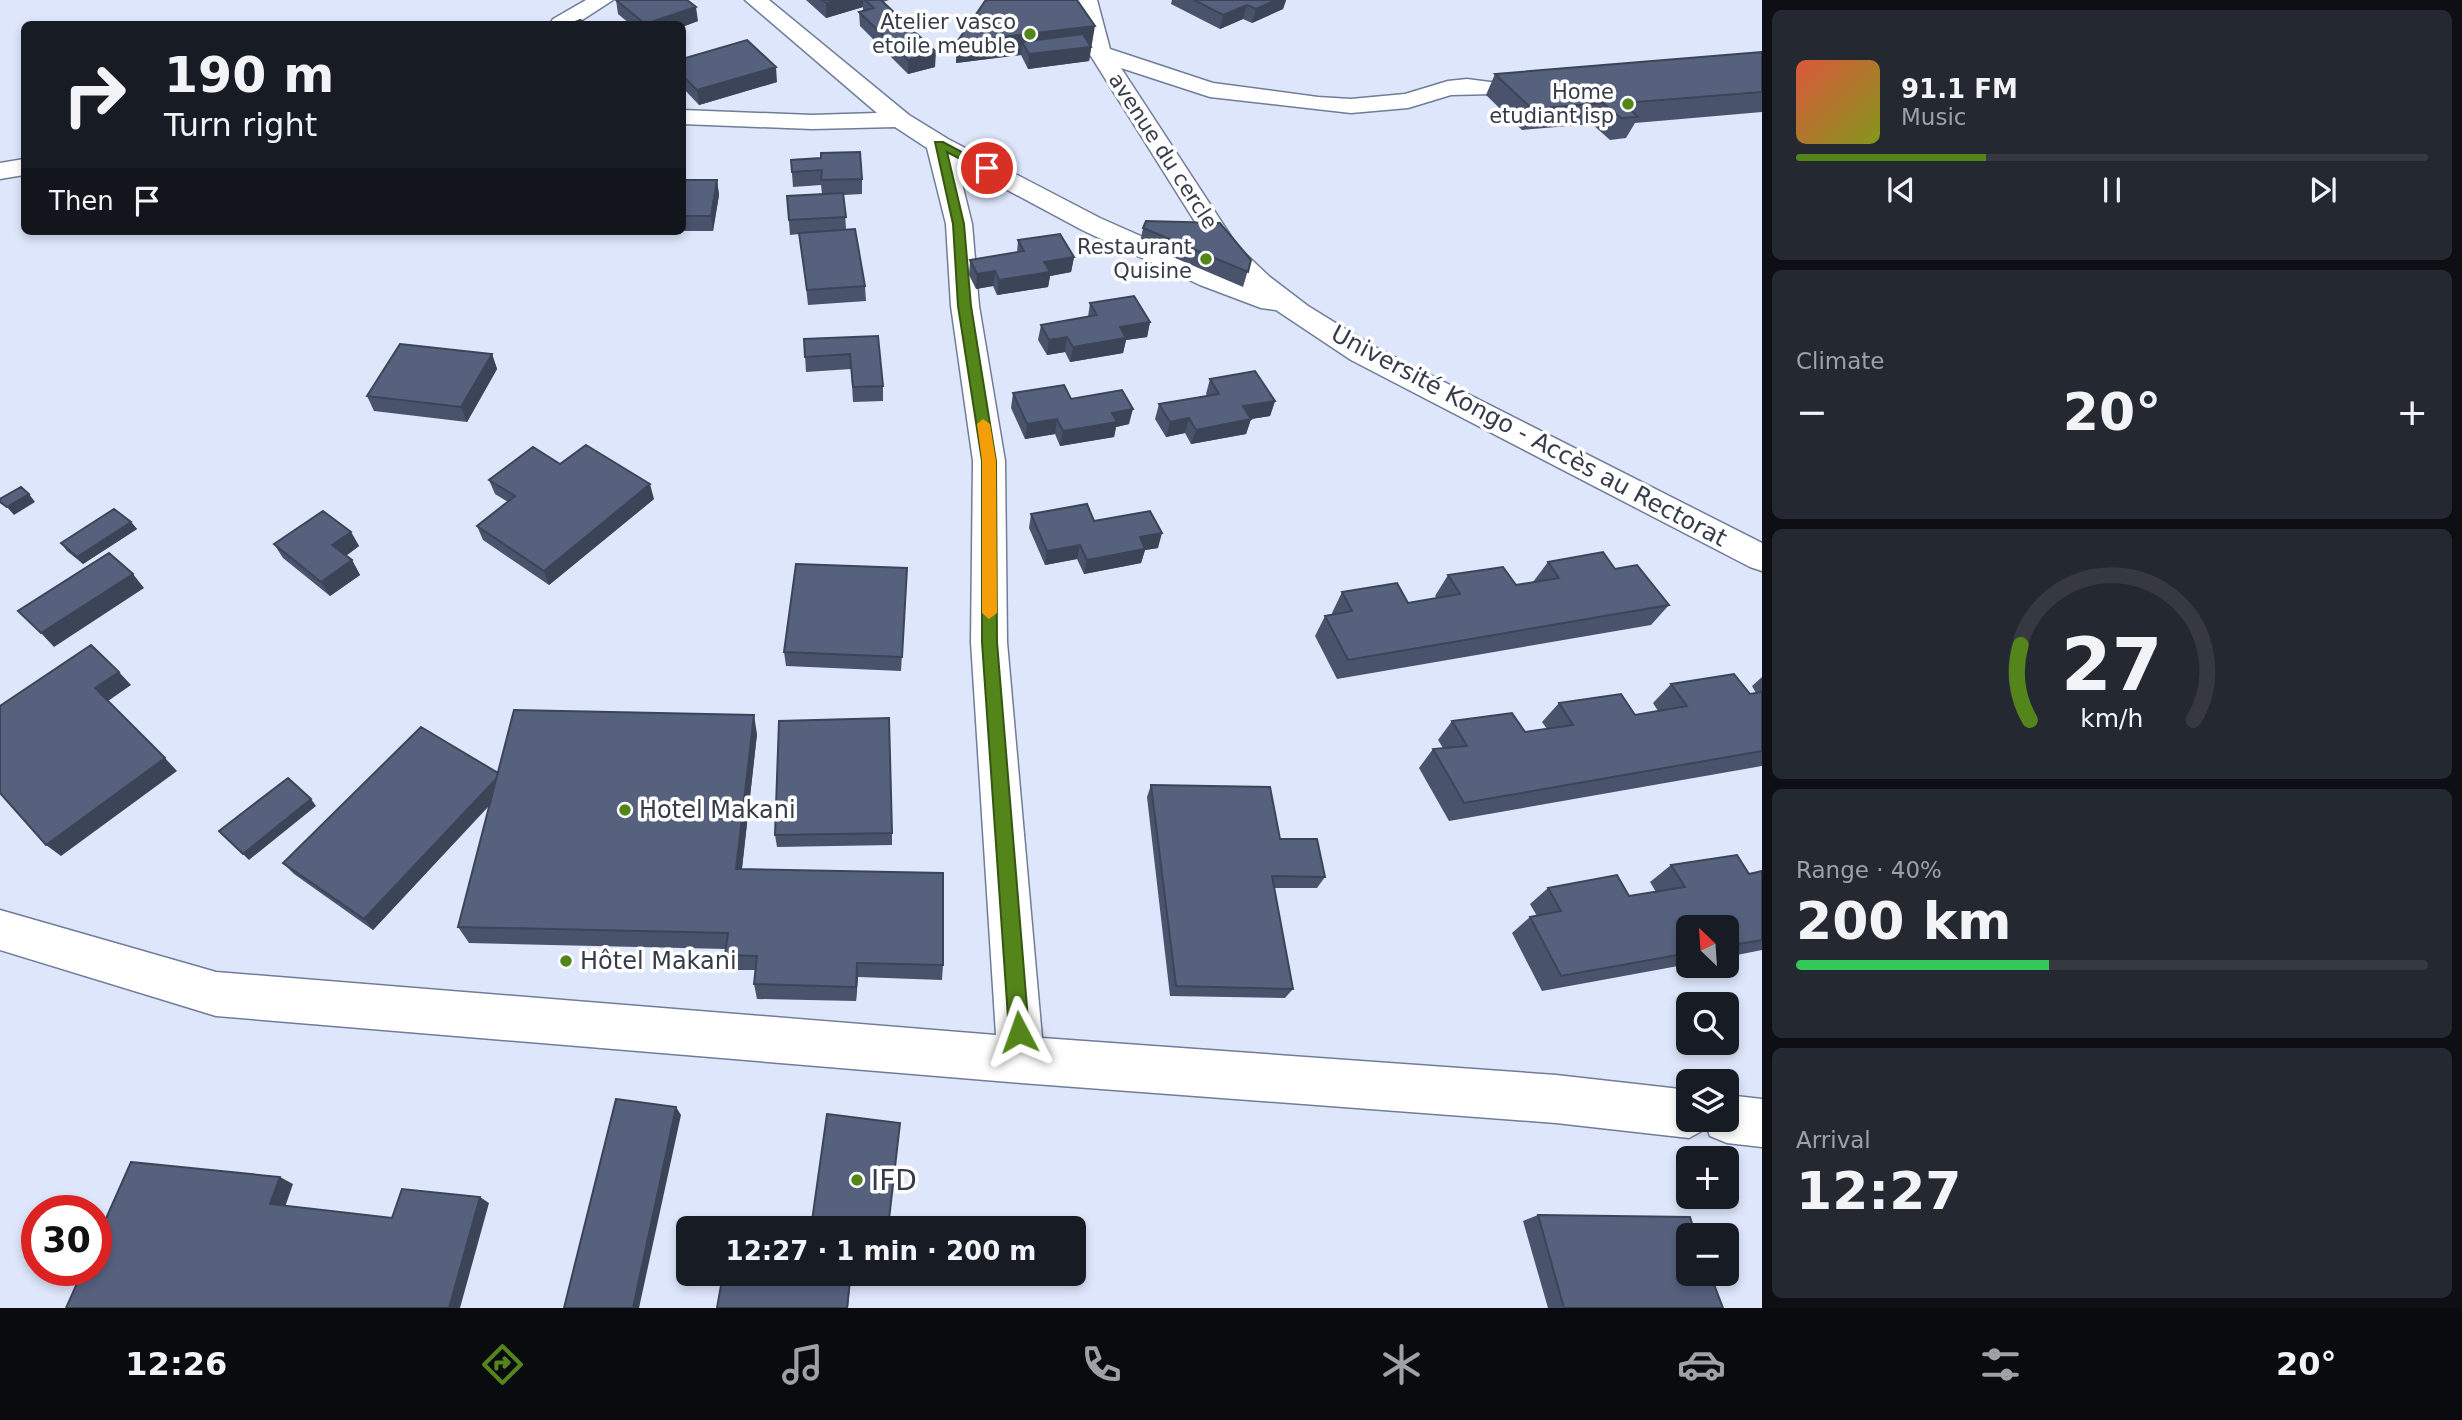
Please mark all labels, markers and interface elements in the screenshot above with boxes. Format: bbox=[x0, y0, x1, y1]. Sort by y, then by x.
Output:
place label: Atelier vasco etoile meuble bbox=[872, 10, 1016, 58]
marker: Atelier vasco etoile meuble bbox=[1022, 26, 1038, 42]
text: 190 m bbox=[164, 47, 334, 104]
icon: right bbox=[49, 49, 140, 140]
street label: avenue du cercle bbox=[1104, 69, 1222, 233]
text: 91.1 FM bbox=[1901, 74, 2018, 104]
place label: Home etudiant isp bbox=[1489, 80, 1614, 128]
marker: Home etudiant isp bbox=[1620, 96, 1636, 112]
text: Music bbox=[1901, 104, 1966, 130]
text: Turn right bbox=[164, 106, 317, 144]
pin bbox=[957, 138, 1017, 198]
icon: arrive bbox=[968, 149, 1006, 187]
icon: previous bbox=[1882, 171, 1920, 209]
icon: pause bbox=[2093, 171, 2131, 209]
icon: next bbox=[2304, 171, 2342, 209]
icon: arrive bbox=[128, 182, 166, 220]
text: Then bbox=[49, 186, 114, 216]
place label: Restaurant Quisine bbox=[1077, 235, 1192, 283]
marker: Restaurant Quisine bbox=[1198, 251, 1214, 267]
street label: Université Kongo - Accès au Rectorat bbox=[1326, 319, 1732, 553]
text: Climate bbox=[1796, 348, 1885, 374]
text: 20° bbox=[2063, 382, 2161, 442]
text: − bbox=[1796, 390, 1828, 434]
text: + bbox=[2396, 390, 2428, 434]
text: 27 bbox=[2061, 622, 2163, 707]
text: km/h bbox=[2080, 704, 2144, 733]
place label: Hotel Makani bbox=[639, 796, 796, 824]
marker: Hotel Makani bbox=[617, 802, 633, 818]
text: Range · 40% bbox=[1796, 857, 1942, 883]
text: 200 km bbox=[1796, 891, 2011, 951]
north arrow bbox=[1676, 915, 1740, 978]
map controls bbox=[1676, 915, 1739, 1286]
place label: Hôtel Makani bbox=[580, 947, 737, 975]
marker: Hôtel Makani bbox=[558, 953, 574, 969]
button: search bbox=[1676, 992, 1739, 1055]
position arrow bbox=[982, 995, 1056, 1069]
button: layers bbox=[1676, 1069, 1739, 1132]
text: Arrival bbox=[1796, 1127, 1871, 1153]
button: + bbox=[1676, 1146, 1739, 1209]
text: 12:27 bbox=[1796, 1161, 1962, 1221]
place label: IFD bbox=[871, 1164, 917, 1197]
marker: IFD bbox=[849, 1172, 865, 1188]
speed limit sign: 30 bbox=[21, 1195, 112, 1286]
button: − bbox=[1676, 1223, 1739, 1286]
text: 12:27 · 1 min · 200 m bbox=[726, 1236, 1036, 1266]
icon: directions bbox=[478, 1340, 527, 1389]
icon: music bbox=[778, 1340, 827, 1389]
icon: phone bbox=[1077, 1340, 1126, 1389]
icon: climate bbox=[1377, 1340, 1426, 1389]
icon: car bbox=[1677, 1340, 1726, 1389]
icon: filters bbox=[1976, 1340, 2025, 1389]
text: 12:26 bbox=[125, 1345, 227, 1383]
text: 20° bbox=[2276, 1345, 2337, 1383]

